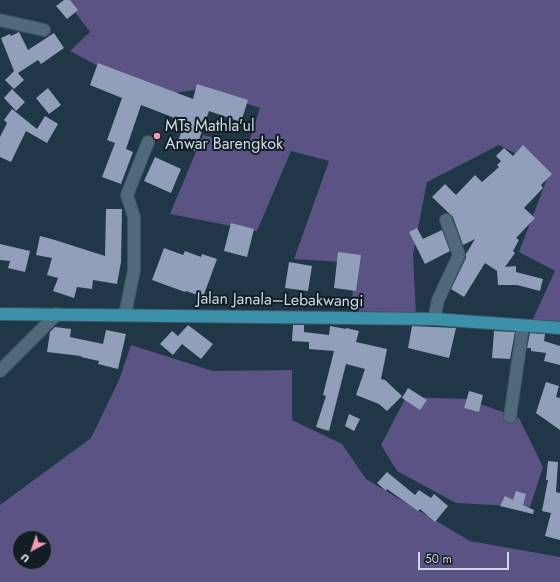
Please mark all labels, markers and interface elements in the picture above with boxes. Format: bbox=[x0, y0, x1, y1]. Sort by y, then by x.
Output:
place label: MTs Mathla'ul Anwar Barengkok bbox=[165, 117, 283, 155]
marker: MTs Mathla'ul Anwar Barengkok bbox=[152, 131, 162, 141]
street label: Jalan Janala–Lebakwangi bbox=[196, 290, 364, 312]
north arrow bbox=[12, 530, 52, 570]
scale bar bbox=[420, 544, 511, 570]
text: U bbox=[17, 550, 33, 567]
text: 50 m bbox=[425, 550, 452, 568]

